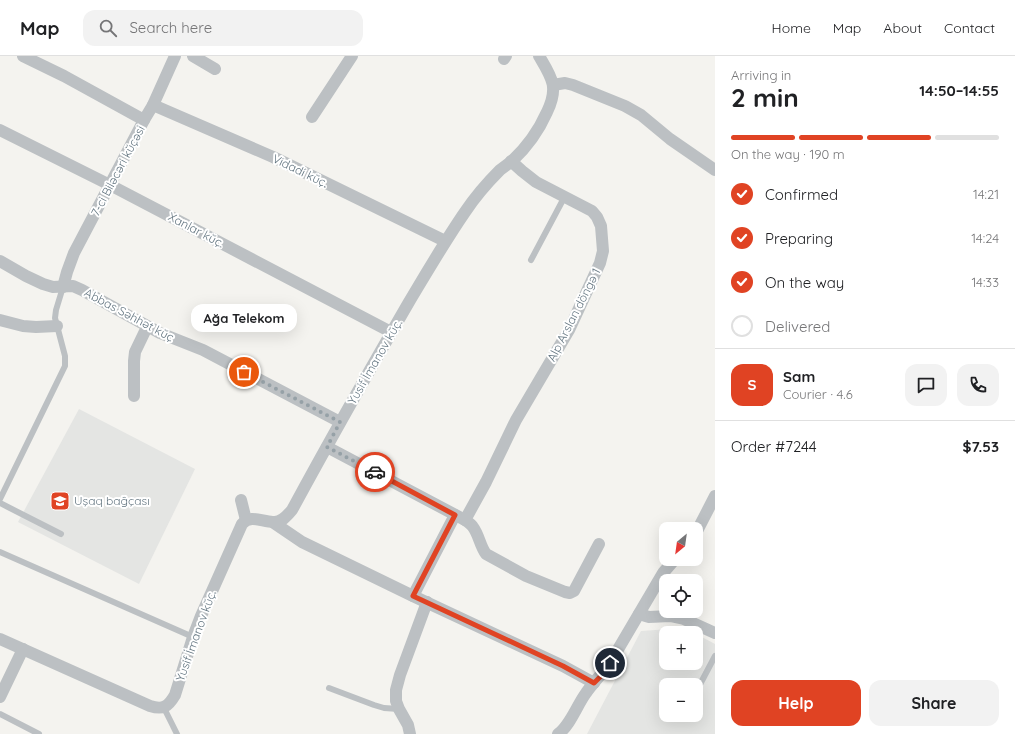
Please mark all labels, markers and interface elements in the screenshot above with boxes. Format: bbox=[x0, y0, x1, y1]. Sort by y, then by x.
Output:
search box bbox=[83, 10, 363, 46]
text: Map bbox=[20, 16, 59, 40]
icon: search bbox=[97, 17, 119, 39]
text: Search here bbox=[129, 18, 212, 37]
text: Home bbox=[772, 19, 811, 37]
text: Map bbox=[833, 19, 861, 37]
text: About bbox=[883, 19, 922, 37]
text: Contact bbox=[944, 19, 995, 37]
text: Arriving in bbox=[731, 67, 791, 83]
text: 2 min bbox=[731, 81, 799, 114]
text: 14:50–14:55 bbox=[919, 81, 999, 100]
street label: 7-ci Biləcəri küçəsi bbox=[87, 123, 148, 219]
text: On the way · 190 m bbox=[731, 146, 845, 162]
street label: Vidadi küç. bbox=[270, 151, 330, 190]
icon: check bbox=[731, 183, 753, 205]
text: Confirmed bbox=[765, 185, 838, 204]
text: 14:21 bbox=[973, 186, 999, 202]
street label: Xanlar küç. bbox=[166, 209, 227, 250]
icon: check bbox=[731, 227, 753, 249]
text: Preparing bbox=[765, 229, 833, 248]
text: 14:24 bbox=[971, 230, 999, 246]
street label: Alp Arslan döngə 1 bbox=[544, 266, 604, 364]
icon: check bbox=[731, 271, 753, 293]
text: On the way bbox=[765, 273, 844, 292]
text: 14:33 bbox=[971, 274, 999, 290]
street label: Abbas Səhhət küç bbox=[82, 285, 177, 344]
callout: Ağa Telekom bbox=[191, 304, 297, 332]
text: Ağa Telekom bbox=[204, 310, 284, 326]
street label: Yusif İmanov küç. bbox=[344, 317, 405, 407]
text: Delivered bbox=[765, 317, 830, 336]
pin bbox=[227, 355, 261, 389]
icon: bag bbox=[233, 361, 255, 383]
button: chat bbox=[905, 364, 947, 406]
button: phone bbox=[957, 364, 999, 406]
text: Sam bbox=[783, 367, 815, 386]
text: S bbox=[748, 375, 756, 394]
text: Courier · 4.6 bbox=[783, 386, 853, 402]
text: Order #7244 bbox=[731, 437, 817, 456]
text: $7.53 bbox=[962, 437, 999, 456]
courier bbox=[355, 452, 395, 492]
icon: car bbox=[364, 461, 386, 483]
school or university icon: Uşaq bağçası bbox=[49, 490, 71, 512]
place label: Uşaq bağçası bbox=[74, 493, 150, 508]
north arrow bbox=[659, 522, 703, 566]
map controls bbox=[659, 522, 703, 722]
button: locate bbox=[659, 574, 703, 618]
street label: Yusif İmanov küç. bbox=[172, 588, 219, 683]
button: + bbox=[659, 626, 703, 670]
pin bbox=[593, 646, 627, 680]
icon: home bbox=[599, 652, 621, 674]
button: − bbox=[659, 678, 703, 722]
button: Help bbox=[731, 680, 861, 726]
button: Share bbox=[869, 680, 999, 726]

